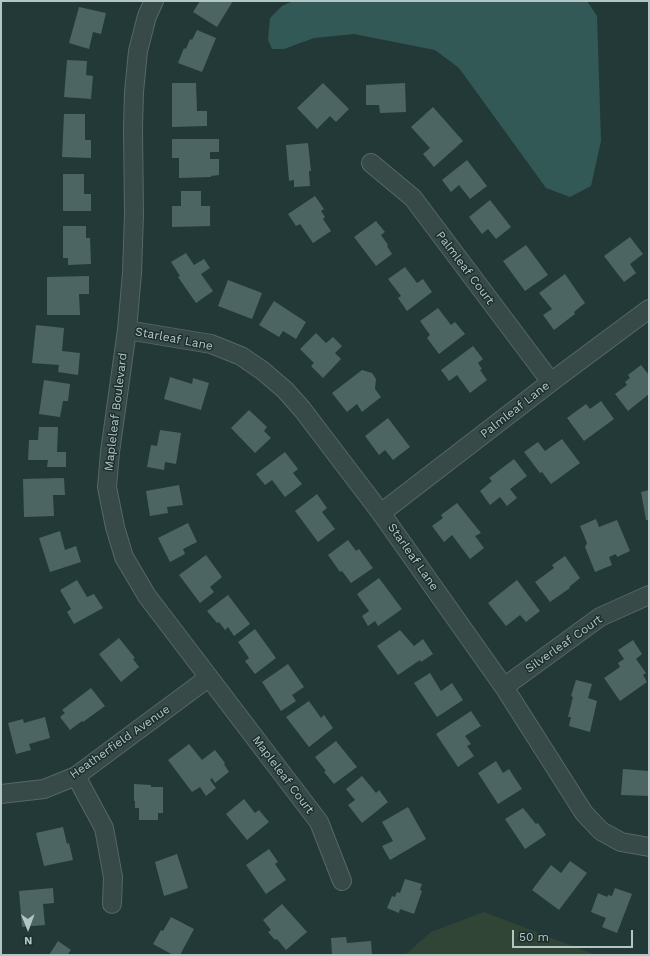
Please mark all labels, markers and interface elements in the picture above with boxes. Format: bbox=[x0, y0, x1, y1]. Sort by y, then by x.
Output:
street label: Palmleaf Court bbox=[433, 229, 497, 307]
street label: Starleaf Lane bbox=[134, 324, 214, 354]
street label: Mapleleaf Boulevard bbox=[102, 352, 130, 472]
street label: Palmleaf Lane bbox=[478, 379, 552, 441]
street label: Starleaf Lane bbox=[384, 521, 442, 593]
street label: Silverleaf Court bbox=[523, 612, 605, 676]
street label: Heatherfield Avenue bbox=[67, 702, 173, 782]
street label: Mapleleaf Court bbox=[249, 733, 317, 817]
north arrow bbox=[8, 908, 48, 948]
scale bar bbox=[514, 922, 635, 948]
text: 50 m bbox=[519, 930, 549, 944]
text: N bbox=[24, 934, 32, 947]

